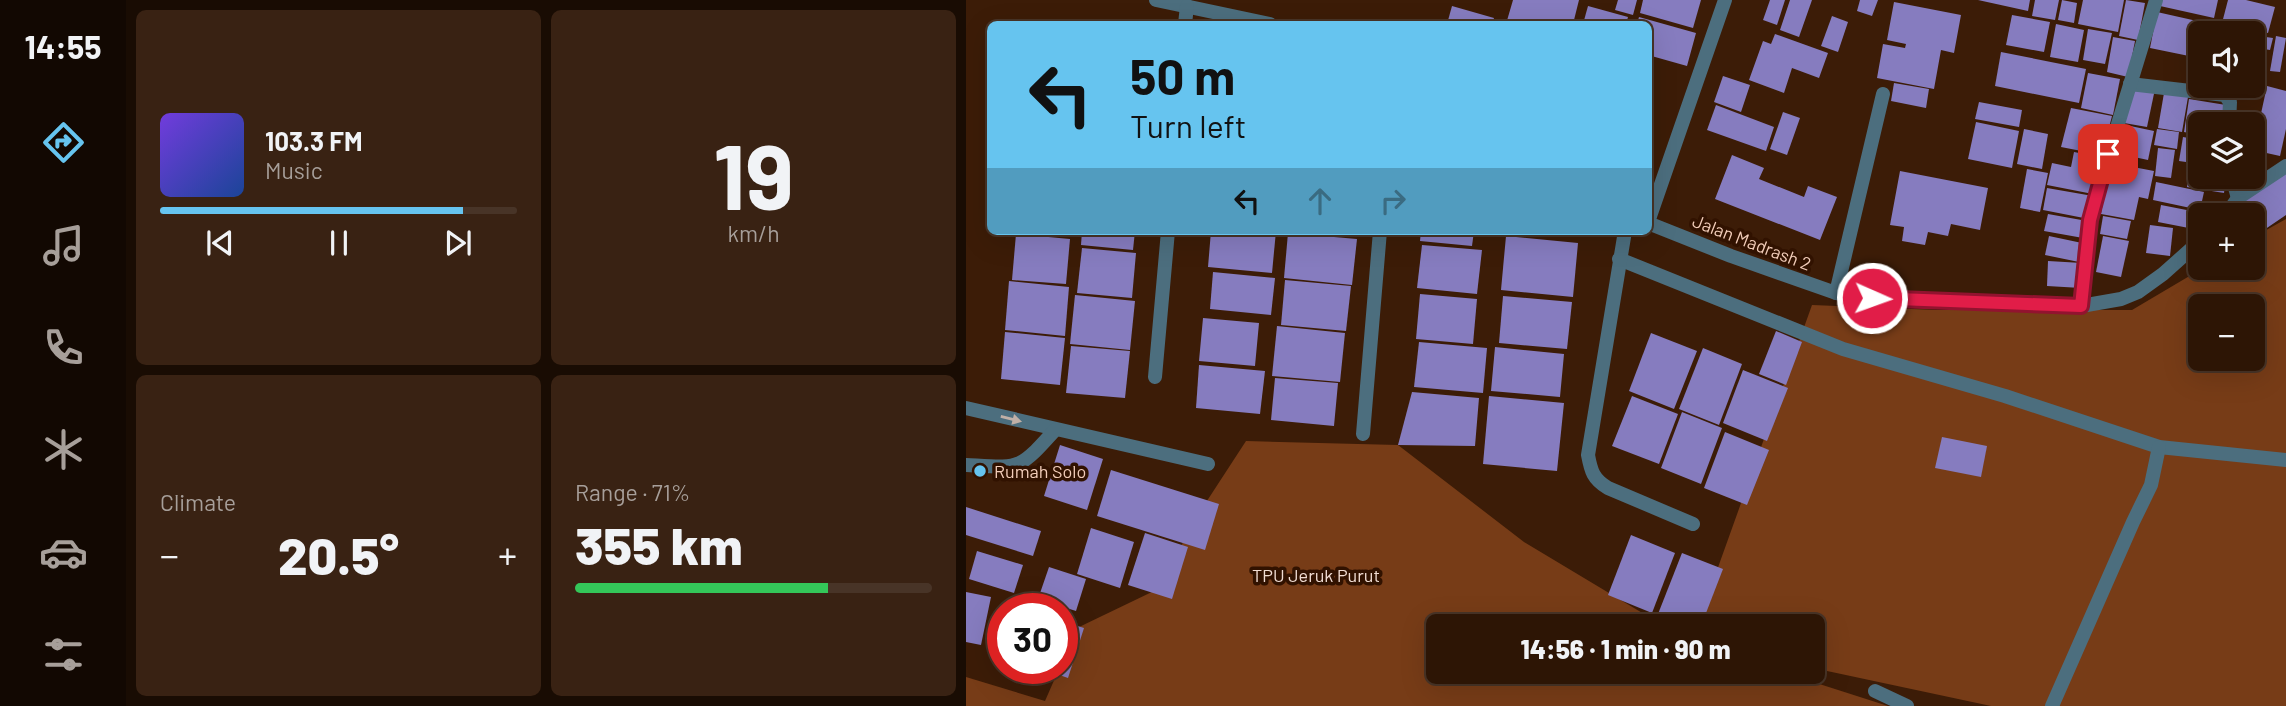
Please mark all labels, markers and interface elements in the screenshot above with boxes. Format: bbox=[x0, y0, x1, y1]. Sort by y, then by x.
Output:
map controls bbox=[2188, 21, 2265, 371]
button: sound bbox=[2188, 21, 2265, 98]
text: 14:55 bbox=[25, 27, 101, 65]
text: 50 m bbox=[1130, 46, 1235, 105]
icon: left bbox=[1015, 49, 1106, 140]
text: Turn left bbox=[1130, 106, 1247, 144]
button: layers bbox=[2188, 112, 2265, 189]
icon: directions bbox=[39, 118, 88, 167]
text: 19 bbox=[713, 119, 794, 228]
pin bbox=[2078, 124, 2138, 184]
text: 103.3 FM bbox=[265, 125, 362, 156]
icon: arrive bbox=[2089, 135, 2127, 173]
text: Music bbox=[265, 156, 323, 184]
icon: left bbox=[1228, 182, 1266, 220]
icon: ahead bbox=[1301, 182, 1339, 220]
icon: right bbox=[1374, 182, 1412, 220]
button: + bbox=[2188, 203, 2265, 280]
street label: Jalan Madrash 2 bbox=[1689, 209, 1815, 275]
text: km/h bbox=[727, 219, 780, 247]
icon: music bbox=[39, 221, 88, 270]
icon: previous bbox=[201, 224, 239, 262]
icon: pause bbox=[320, 224, 358, 262]
icon: next bbox=[439, 224, 477, 262]
position arrow bbox=[1835, 261, 1909, 335]
button: − bbox=[2188, 294, 2265, 371]
icon: phone bbox=[39, 323, 88, 372]
one-way arrow bbox=[1000, 414, 1022, 425]
icon: climate bbox=[39, 425, 88, 474]
place label: Rumah Solo bbox=[994, 460, 1086, 482]
marker: Rumah Solo bbox=[972, 463, 988, 479]
text: Range · 71% bbox=[575, 478, 690, 506]
text: Climate bbox=[160, 488, 236, 516]
text: 355 km bbox=[575, 513, 743, 575]
text: 20.5° bbox=[278, 523, 399, 585]
icon: car bbox=[39, 528, 88, 577]
text: − bbox=[160, 531, 179, 577]
text: + bbox=[498, 531, 517, 577]
park label: TPU Jeruk Purut bbox=[1252, 564, 1380, 586]
speed limit sign: 30 bbox=[987, 593, 1078, 684]
icon: filters bbox=[39, 630, 88, 679]
text: 14:56 · 1 min · 90 m bbox=[1521, 633, 1730, 664]

